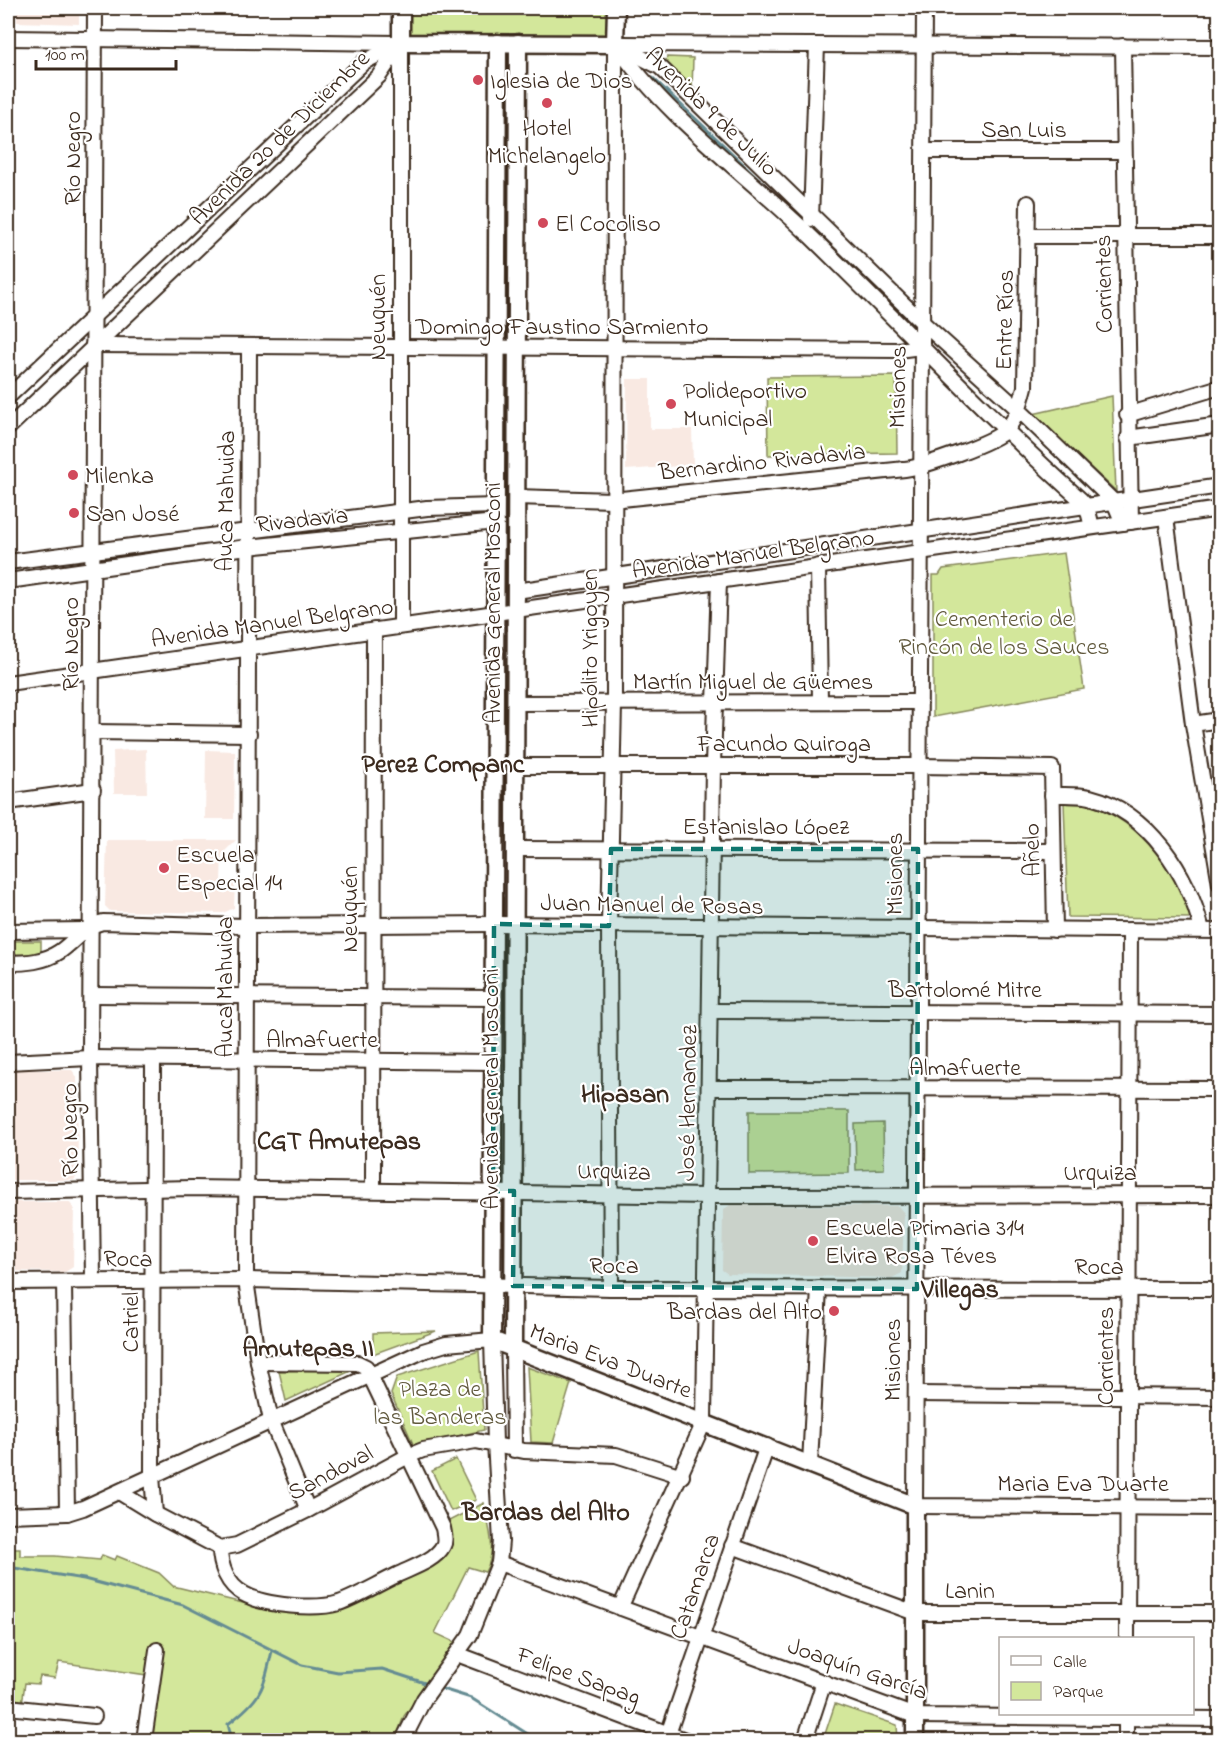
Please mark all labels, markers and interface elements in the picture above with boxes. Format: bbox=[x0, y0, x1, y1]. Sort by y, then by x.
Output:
scale bar bbox=[36, 33, 176, 71]
street label: Avenida 9 de Julio bbox=[636, 40, 785, 186]
text: 100 m bbox=[45, 43, 85, 69]
street label: Avenida 20 de Diciembre bbox=[182, 43, 379, 235]
place label: Iglesia de Dios bbox=[490, 65, 633, 100]
marker: Iglesia de Dios bbox=[471, 73, 485, 87]
marker: Hotel Michelangelo bbox=[540, 96, 554, 110]
street label: Río Negro bbox=[57, 111, 92, 205]
place label: Hotel Michelangelo bbox=[488, 112, 606, 175]
street label: San Luis bbox=[981, 114, 1067, 149]
place label: El Cocoliso bbox=[555, 208, 661, 243]
marker: El Cocoliso bbox=[536, 216, 550, 230]
street label: Corrientes bbox=[1087, 234, 1124, 333]
street label: Entre Ríos bbox=[988, 269, 1025, 371]
street label: Neuquén bbox=[362, 274, 397, 360]
street label: Domingo Faustino Sarmiento bbox=[414, 311, 709, 346]
street label: Misiones bbox=[881, 345, 918, 429]
place label: Polideportivo Municipal bbox=[683, 375, 807, 438]
marker: Polideportivo Municipal bbox=[664, 397, 678, 411]
street label: Auca Mahuida bbox=[209, 430, 246, 572]
street label: Bernardino Rivadavia bbox=[656, 435, 867, 492]
place label: Milenka bbox=[85, 460, 154, 495]
marker: Milenka bbox=[66, 468, 80, 482]
street label: Avenida General Mosconi bbox=[477, 482, 512, 724]
place label: San José bbox=[86, 498, 180, 533]
street label: Rivadavia bbox=[254, 499, 350, 544]
marker: San José bbox=[67, 506, 81, 520]
street label: Avenida Manuel Belgrano bbox=[630, 521, 877, 590]
street label: Hipólito Yrigoyen bbox=[574, 568, 610, 728]
street label: Avenida Manuel Belgrano bbox=[149, 590, 396, 659]
street label: Río Negro bbox=[55, 597, 90, 691]
park label: Cementerio de Rincón de los Sauces bbox=[898, 603, 1110, 666]
street label: Martín Miguel de Güemes bbox=[633, 666, 873, 701]
street label: Facundo Quiroga bbox=[696, 728, 871, 763]
district label: Perez Companc bbox=[362, 747, 526, 785]
street label: Estanislao López bbox=[683, 811, 850, 846]
street label: Añelo bbox=[1016, 823, 1051, 877]
street label: Misiones bbox=[879, 833, 914, 915]
place label: Escuela Especial 14 bbox=[176, 839, 282, 902]
marker: Escuela Especial 14 bbox=[157, 861, 171, 875]
street label: Neuquén bbox=[334, 866, 369, 952]
street label: Juan Manuel de Rosas bbox=[540, 887, 764, 926]
street label: Auca Mahuida bbox=[209, 916, 244, 1058]
street label: Avenida General Mosconi bbox=[475, 968, 510, 1210]
street label: Bartolomé Mitre bbox=[887, 974, 1042, 1009]
street label: Almafuerte bbox=[266, 1024, 378, 1059]
street label: José Hernandez bbox=[671, 1024, 708, 1181]
street label: Almafuerte bbox=[909, 1052, 1021, 1087]
district label: Hipasan bbox=[581, 1077, 669, 1115]
street label: Río Negro bbox=[53, 1083, 90, 1177]
district label: CGT Amutepas bbox=[257, 1124, 421, 1162]
street label: Urquiza bbox=[577, 1155, 651, 1192]
street label: Urquiza bbox=[1063, 1157, 1137, 1192]
place label: Escuela Primaria 314 Elvira Rosa Téves bbox=[825, 1212, 1024, 1275]
marker: Escuela Primaria 314 Elvira Rosa Téves bbox=[806, 1234, 820, 1248]
street label: Roca bbox=[103, 1243, 153, 1278]
street label: Roca bbox=[589, 1250, 639, 1285]
street label: Roca bbox=[1074, 1251, 1124, 1286]
district label: Villegas bbox=[920, 1272, 999, 1311]
street label: Catriel bbox=[115, 1292, 150, 1352]
place label: Bardas del Alto bbox=[666, 1296, 822, 1331]
marker: Bardas del Alto bbox=[827, 1304, 841, 1318]
street label: Corrientes bbox=[1090, 1307, 1125, 1405]
street label: Maria Eva Duarte bbox=[524, 1315, 697, 1409]
street label: Misiones bbox=[877, 1319, 912, 1401]
district label: Amutepas II bbox=[242, 1331, 374, 1369]
park label: Plaza de las Banderas bbox=[373, 1373, 507, 1436]
street label: Sandoval bbox=[282, 1437, 380, 1511]
street label: Maria Eva Duarte bbox=[997, 1468, 1169, 1503]
district label: Bardas del Alto bbox=[461, 1495, 630, 1533]
street label: Catamarca bbox=[662, 1529, 731, 1644]
street label: Lanin bbox=[945, 1575, 995, 1610]
street label: Joaquín García bbox=[782, 1630, 932, 1711]
legend bbox=[999, 1637, 1194, 1715]
street label: Felipe Sapag bbox=[510, 1638, 645, 1716]
text: Calle bbox=[1053, 1650, 1088, 1676]
text: Parque bbox=[1053, 1680, 1104, 1706]

